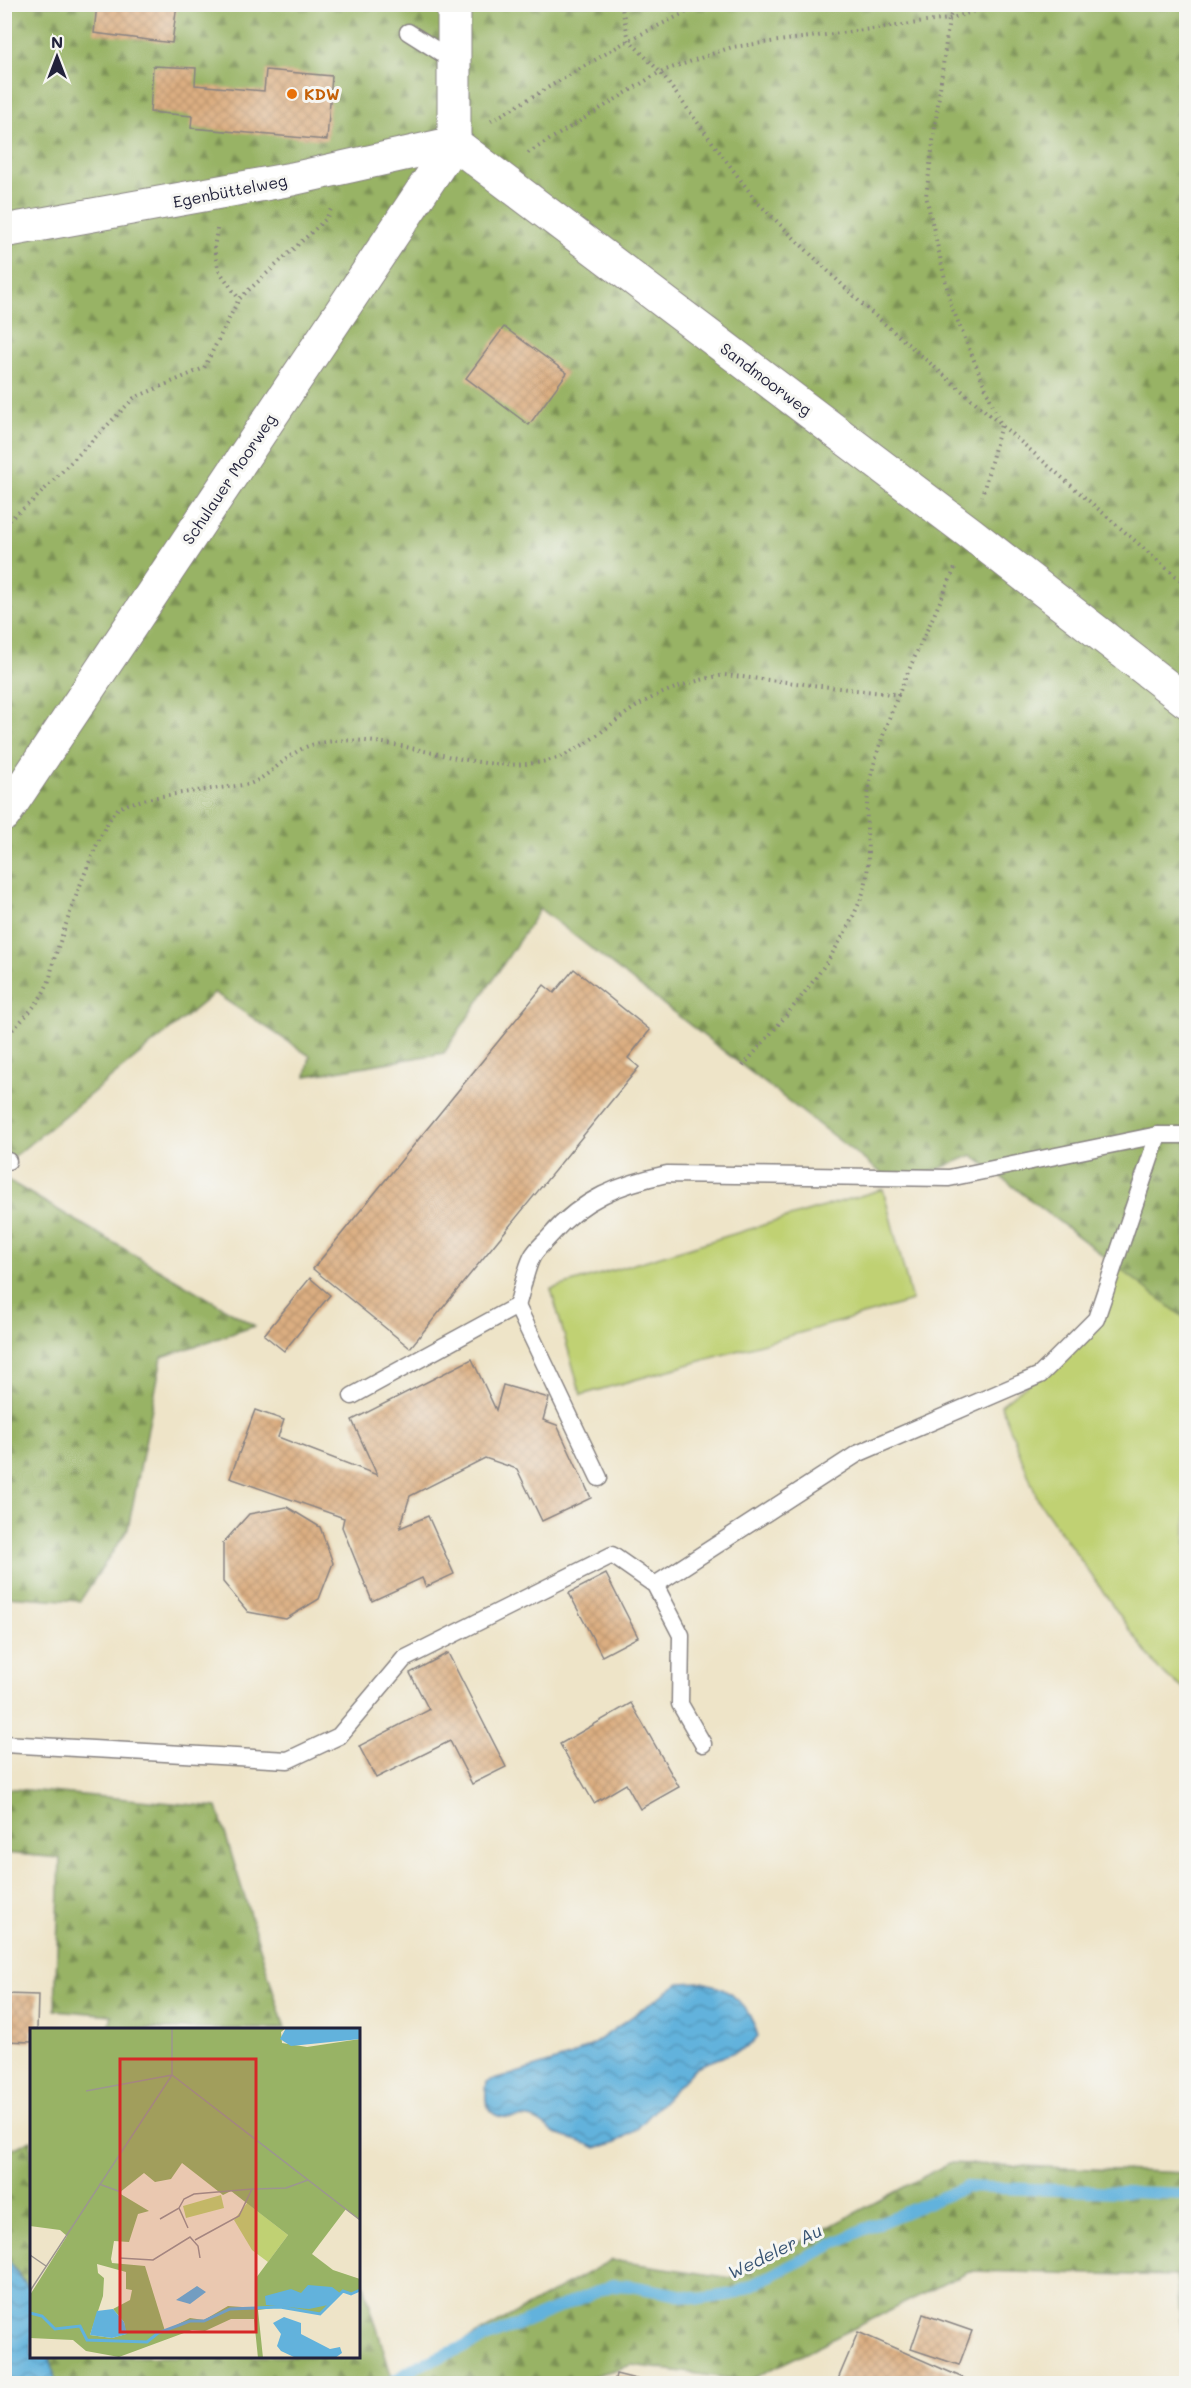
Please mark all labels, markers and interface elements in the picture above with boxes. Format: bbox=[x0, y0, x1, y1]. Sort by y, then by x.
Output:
north arrow bbox=[27, 27, 87, 87]
text: N bbox=[51, 31, 63, 52]
place label: KDW bbox=[304, 83, 340, 104]
marker: KDW bbox=[285, 87, 299, 101]
street label: Egenbüttelweg bbox=[171, 169, 289, 212]
street label: Sandmoorweg bbox=[716, 337, 816, 420]
street label: Schulauer Moorweg bbox=[177, 409, 280, 548]
inset map bbox=[30, 2028, 360, 2358]
water label: Wedeler Au bbox=[723, 2218, 826, 2284]

